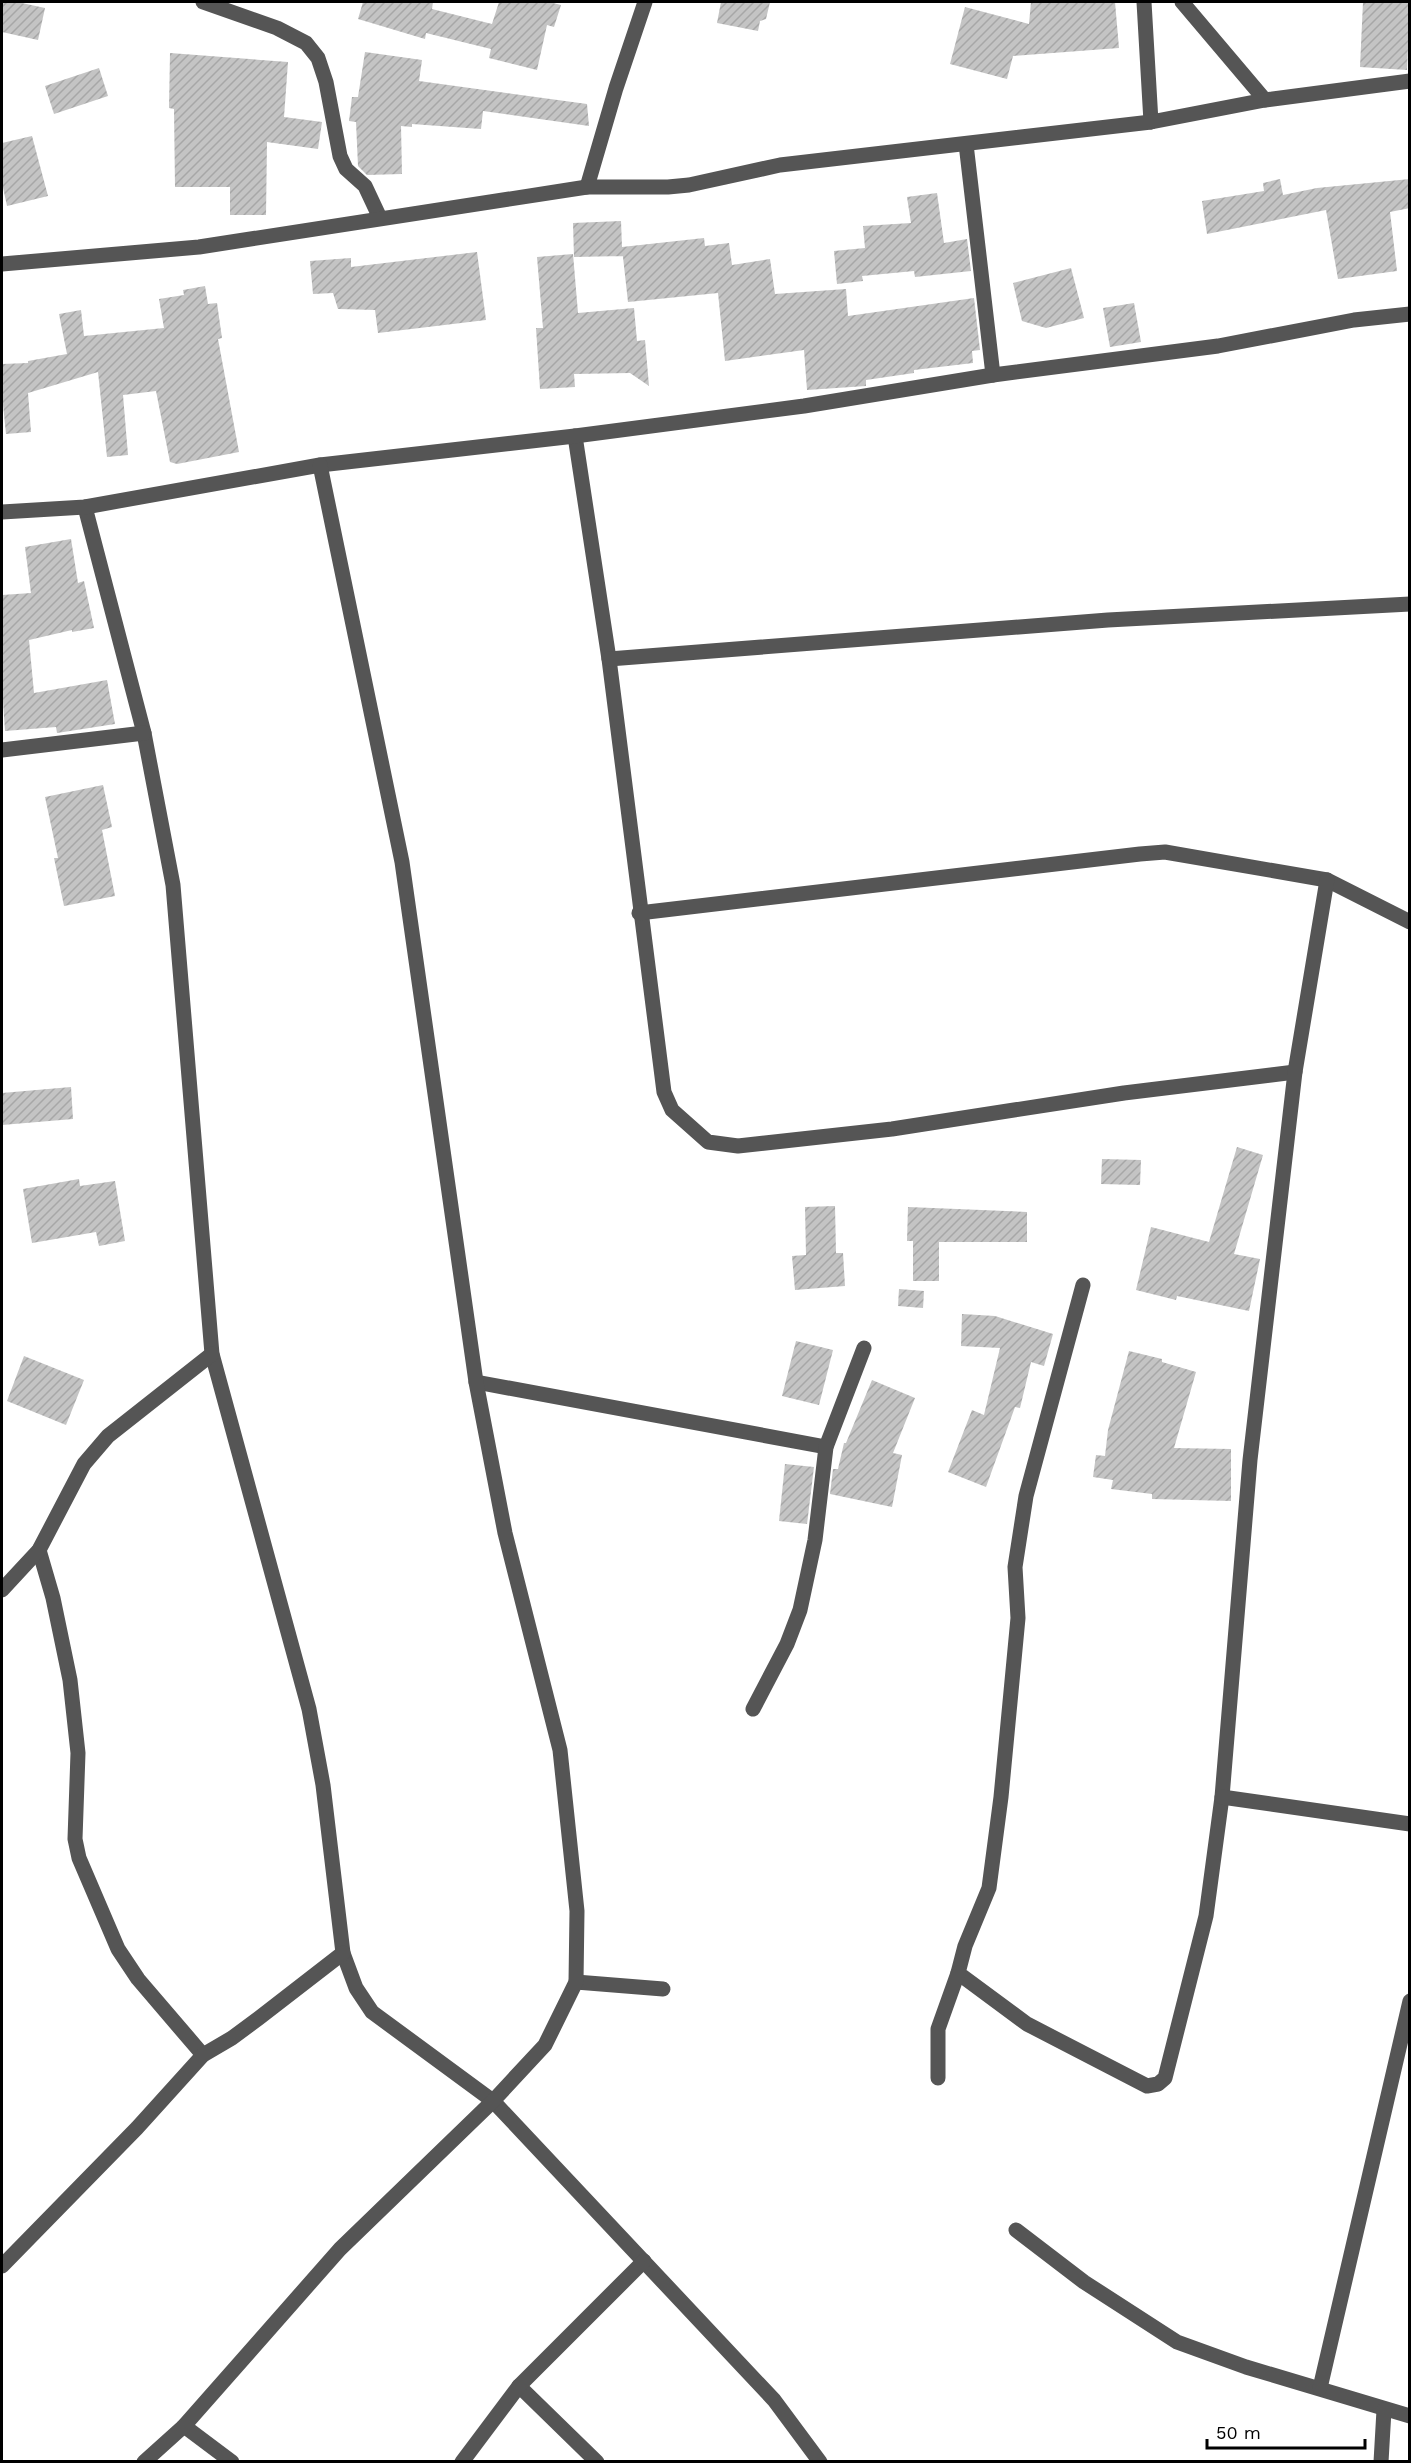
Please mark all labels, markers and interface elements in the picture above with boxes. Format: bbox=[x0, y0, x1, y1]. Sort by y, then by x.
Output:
scale bar bbox=[1207, 2412, 1364, 2450]
text: 50 m bbox=[1216, 2422, 1261, 2443]

